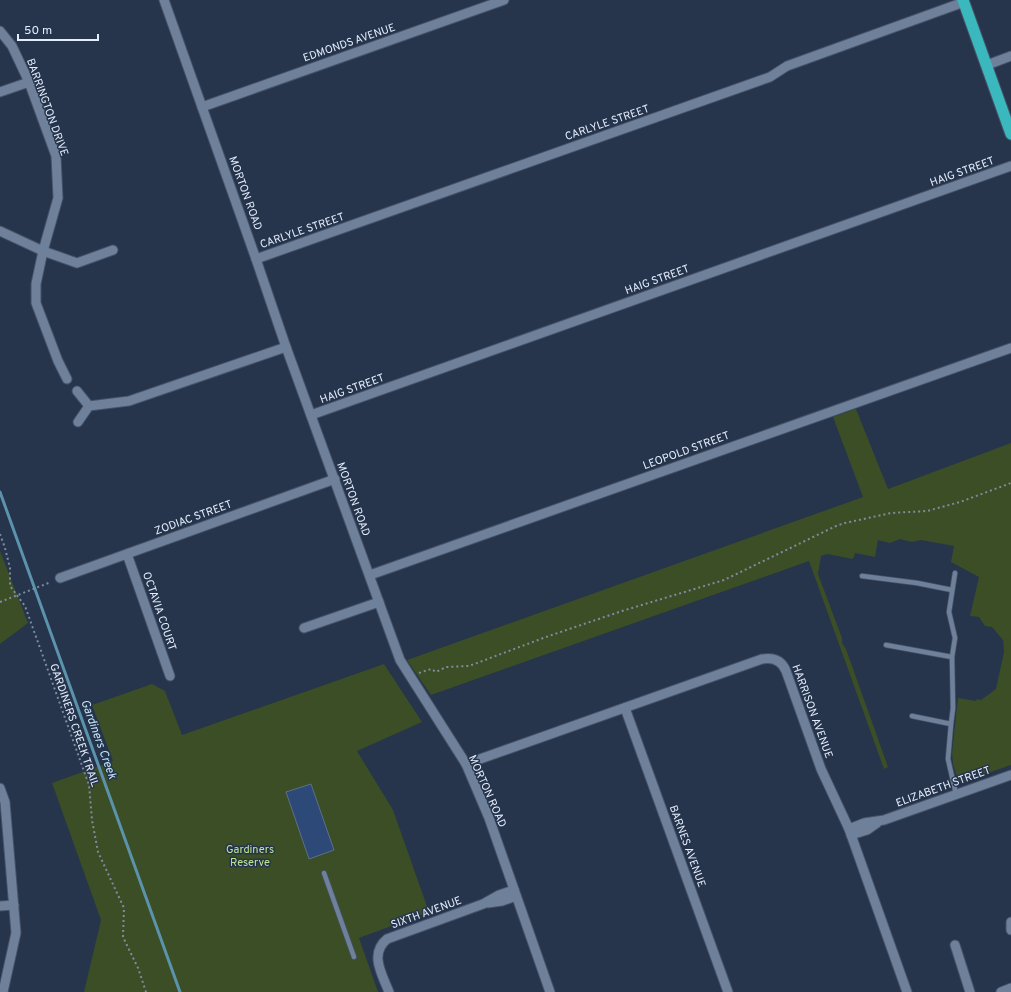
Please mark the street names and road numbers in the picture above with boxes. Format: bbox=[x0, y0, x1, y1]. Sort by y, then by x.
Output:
street label: EDMONDS AVENUE bbox=[301, 21, 397, 65]
street label: BARRINGTON DRIVE bbox=[23, 57, 71, 158]
street label: CARLYLE STREET bbox=[563, 102, 651, 144]
street label: MORTON ROAD bbox=[225, 154, 265, 232]
street label: HAIG STREET bbox=[928, 154, 996, 190]
street label: CARLYLE STREET bbox=[258, 210, 346, 252]
street label: HAIG STREET bbox=[623, 262, 691, 298]
street label: HAIG STREET bbox=[318, 371, 386, 407]
street label: LEOPOLD STREET bbox=[641, 429, 732, 473]
street label: MORTON ROAD bbox=[333, 460, 373, 538]
street label: ZODIAC STREET bbox=[153, 497, 234, 538]
street label: OCTAVIA COURT bbox=[139, 570, 179, 653]
street label: GARDINERS CREEK TRAIL bbox=[46, 662, 102, 789]
street label: HARRISON AVENUE bbox=[789, 662, 836, 760]
street label: MORTON ROAD bbox=[465, 753, 509, 830]
street label: ELIZABETH STREET bbox=[894, 763, 993, 811]
street label: BARNES AVENUE bbox=[666, 803, 708, 889]
street label: SIXTH AVENUE bbox=[389, 894, 464, 932]

